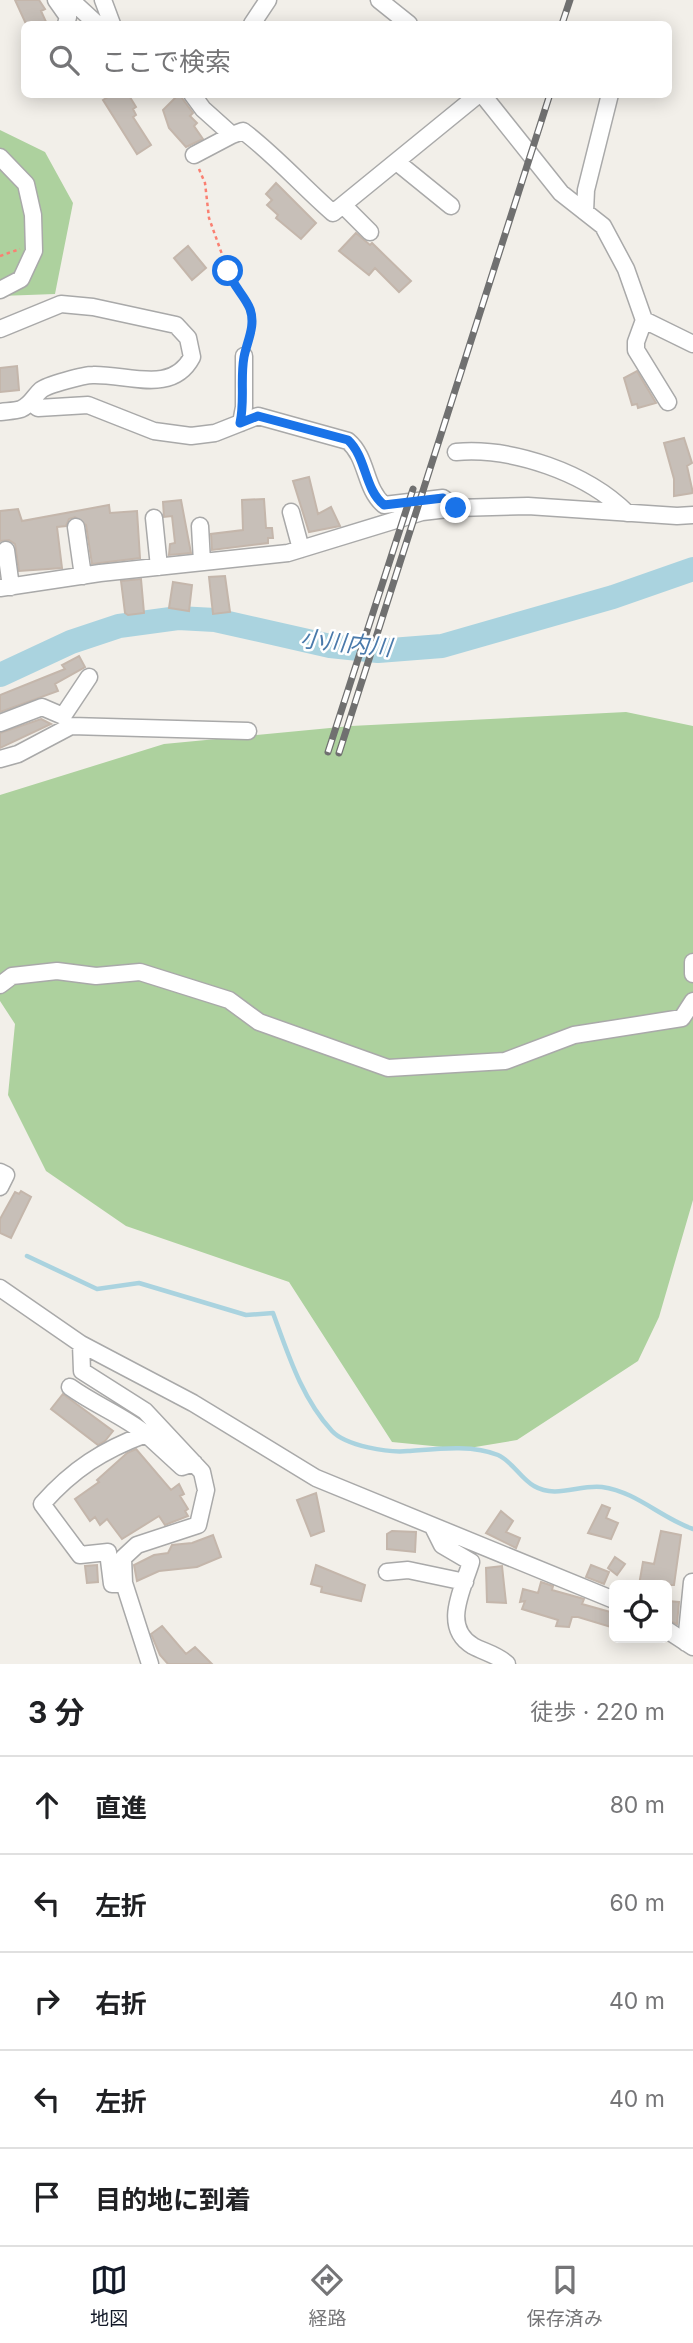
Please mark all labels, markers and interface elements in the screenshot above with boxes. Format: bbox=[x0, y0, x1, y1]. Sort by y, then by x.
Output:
search box bbox=[21, 21, 672, 98]
icon: search bbox=[45, 41, 83, 79]
text: ここで検索 bbox=[101, 46, 231, 77]
route start bbox=[212, 255, 243, 286]
route end bbox=[440, 492, 471, 523]
water label: 小川内川 bbox=[299, 624, 396, 662]
map controls bbox=[609, 1580, 672, 1643]
button: locate bbox=[609, 1580, 672, 1643]
text: 3 分 bbox=[28, 1694, 84, 1730]
text: 徒歩 · 220 m bbox=[530, 1698, 665, 1726]
icon: ahead bbox=[28, 1786, 66, 1824]
text: 80 m bbox=[610, 1791, 665, 1819]
text: 直進 bbox=[95, 1792, 147, 1823]
icon: left bbox=[28, 1884, 66, 1922]
text: 60 m bbox=[610, 1889, 665, 1917]
text: 左折 bbox=[95, 1890, 147, 1921]
icon: right bbox=[28, 1982, 66, 2020]
text: 40 m bbox=[609, 1987, 665, 2015]
text: 右折 bbox=[95, 1988, 147, 2019]
icon: left bbox=[28, 2080, 66, 2118]
text: 40 m bbox=[609, 2085, 665, 2113]
text: 左折 bbox=[95, 2086, 147, 2117]
icon: arrive bbox=[28, 2178, 66, 2216]
text: 目的地に到着 bbox=[95, 2184, 251, 2215]
tab: 地図 bbox=[90, 2261, 128, 2330]
tab: 経路 bbox=[308, 2261, 347, 2330]
tab: 保存済み bbox=[527, 2261, 603, 2330]

